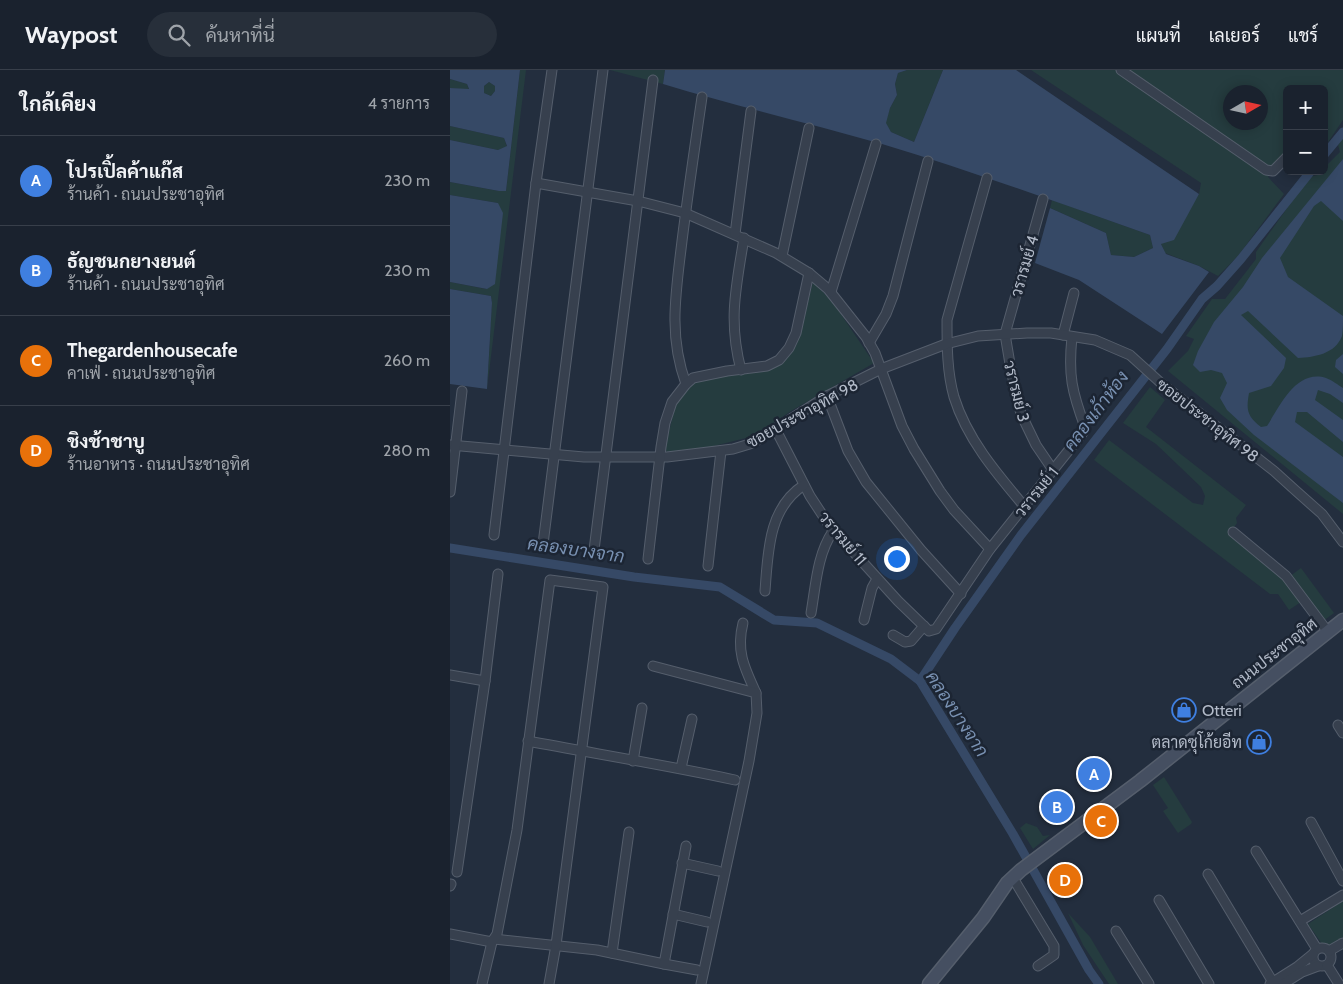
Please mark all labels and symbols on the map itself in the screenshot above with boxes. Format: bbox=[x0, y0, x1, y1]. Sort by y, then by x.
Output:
north arrow bbox=[1223, 85, 1268, 130]
street label: วรารมย์ 4 bbox=[1004, 232, 1042, 299]
street label: วรารมย์ 3 bbox=[1000, 358, 1036, 424]
water label: คลองเก้าห้อง bbox=[1058, 366, 1133, 456]
street label: ซอยประชาอุทิศ 98 bbox=[743, 375, 862, 454]
street label: ซอยประชาอุทิศ 98 bbox=[1152, 375, 1263, 468]
street label: วรารมย์ 1 bbox=[1008, 461, 1062, 521]
street label: วรารมย์ 11 bbox=[815, 506, 873, 569]
water label: คลองบางจาก bbox=[526, 532, 626, 568]
your location bbox=[884, 546, 910, 572]
street label: ถนนประชาอุทิศ bbox=[1228, 614, 1322, 694]
water label: คลองบางจาก bbox=[921, 667, 993, 761]
shop icon: Otteri bbox=[1171, 697, 1197, 723]
place label: Otteri bbox=[1202, 701, 1242, 720]
shop icon: ตลาดซุโก้ยอีท bbox=[1246, 729, 1272, 755]
place label: ตลาดซุโก้ยอีท bbox=[1152, 731, 1242, 754]
pin: A bbox=[1078, 755, 1110, 793]
pin: B bbox=[1041, 788, 1073, 826]
pin: C bbox=[1085, 802, 1117, 840]
pin: D bbox=[1049, 861, 1081, 899]

